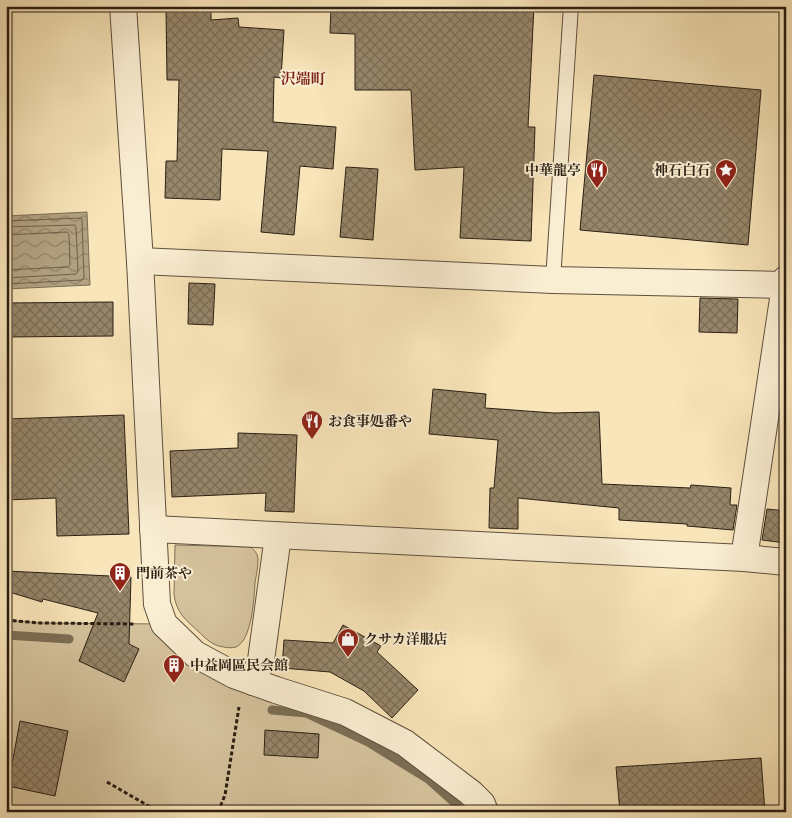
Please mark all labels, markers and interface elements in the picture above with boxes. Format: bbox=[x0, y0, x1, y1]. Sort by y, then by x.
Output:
district label: 沢端町 bbox=[280, 69, 326, 88]
restaurant icon: 中華龍亭 bbox=[585, 158, 609, 189]
place icon: 神石白石 bbox=[714, 158, 738, 189]
place label: 中華龍亭 bbox=[525, 161, 581, 179]
place label: 神石白石 bbox=[654, 161, 710, 179]
restaurant icon: お食事処番や bbox=[300, 409, 324, 440]
place label: お食事処番や bbox=[328, 412, 412, 430]
building icon: 門前茶や bbox=[108, 561, 132, 592]
place label: 門前茶や bbox=[136, 564, 192, 582]
shop icon: クサカ洋服店 bbox=[336, 627, 360, 658]
place label: クサカ洋服店 bbox=[364, 630, 448, 648]
building icon: 中益岡區民会館 bbox=[162, 653, 186, 684]
place label: 中益岡區民会館 bbox=[190, 656, 288, 674]

